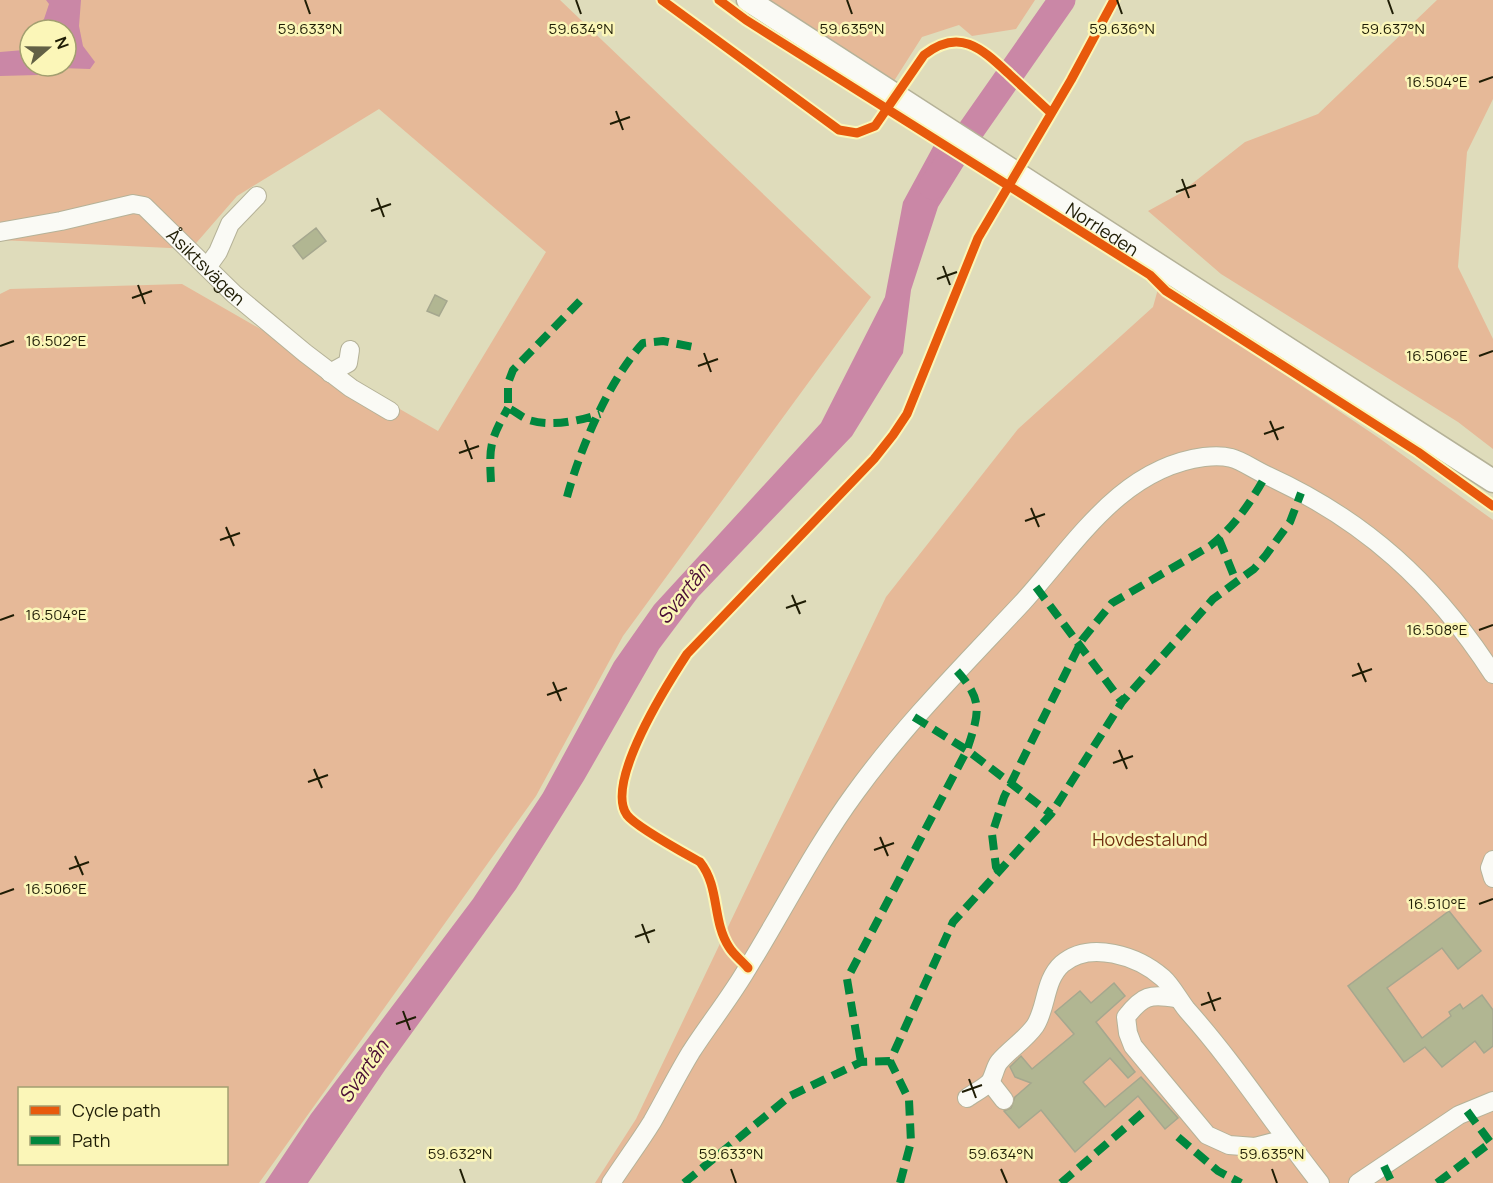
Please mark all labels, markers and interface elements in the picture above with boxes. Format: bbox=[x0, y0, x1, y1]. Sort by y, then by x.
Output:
north arrow bbox=[18, 18, 78, 78]
text: 59.633°N bbox=[278, 18, 342, 39]
text: 59.634°N bbox=[549, 18, 613, 39]
text: 59.635°N bbox=[820, 18, 884, 39]
text: 59.636°N bbox=[1089, 18, 1155, 39]
text: 59.637°N bbox=[1361, 18, 1425, 39]
text: N bbox=[50, 34, 74, 52]
text: 16.504°E bbox=[1407, 71, 1467, 92]
street label: Norrleden bbox=[1061, 196, 1144, 261]
street label: Åsiktsvägen bbox=[162, 223, 250, 310]
text: 16.502°E bbox=[26, 330, 86, 351]
text: 16.506°E bbox=[1406, 345, 1468, 366]
water label: Svartån bbox=[650, 556, 717, 629]
text: 16.504°E bbox=[26, 604, 86, 625]
text: 16.508°E bbox=[1407, 619, 1467, 640]
park label: Hovdestalund bbox=[1092, 827, 1208, 851]
text: 16.506°E bbox=[25, 878, 87, 899]
text: 16.510°E bbox=[1408, 893, 1466, 914]
water label: Svartån bbox=[332, 1033, 395, 1108]
legend bbox=[18, 1087, 228, 1165]
text: Cycle path bbox=[72, 1098, 161, 1122]
text: Path bbox=[72, 1128, 110, 1152]
text: 59.632°N bbox=[428, 1143, 492, 1164]
text: 59.633°N bbox=[699, 1143, 763, 1164]
text: 59.634°N bbox=[969, 1143, 1033, 1164]
text: 59.635°N bbox=[1240, 1143, 1304, 1164]

